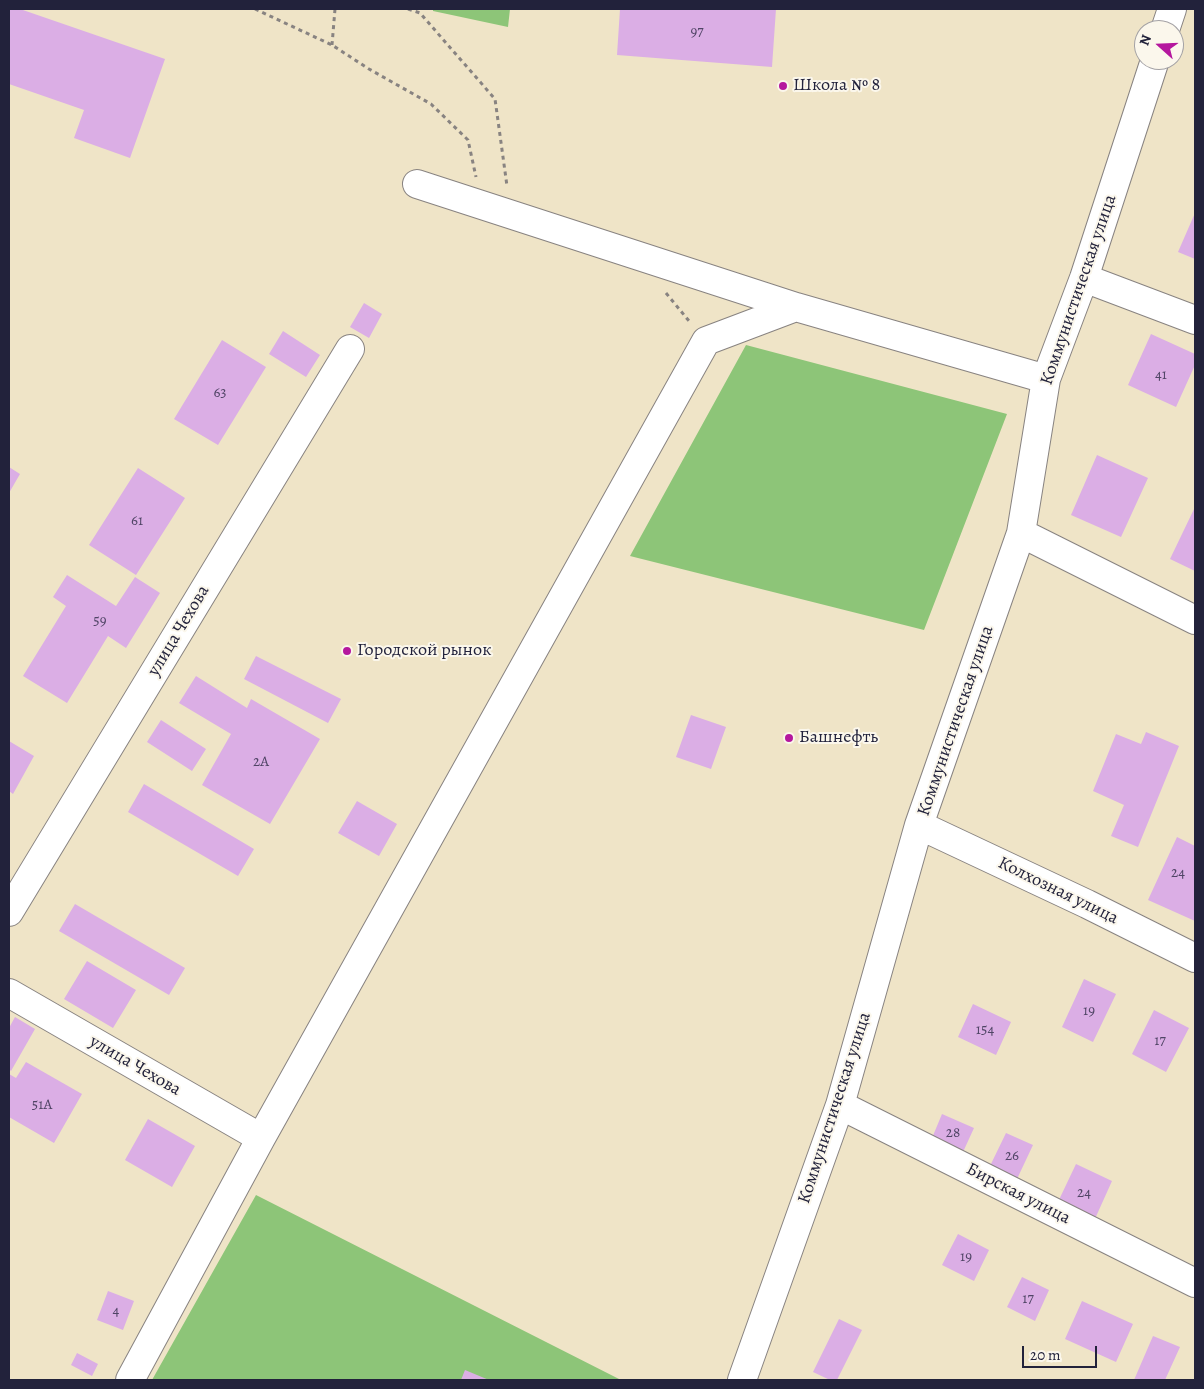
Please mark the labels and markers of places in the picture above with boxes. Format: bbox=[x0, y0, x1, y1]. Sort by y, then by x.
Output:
place label: Школа № 8 bbox=[793, 75, 880, 97]
marker: Школа № 8 bbox=[777, 80, 789, 92]
place label: Городской рынок bbox=[357, 640, 492, 662]
marker: Городской рынок bbox=[341, 645, 353, 657]
place label: Башнефть bbox=[799, 727, 878, 749]
marker: Башнефть bbox=[783, 732, 795, 744]

